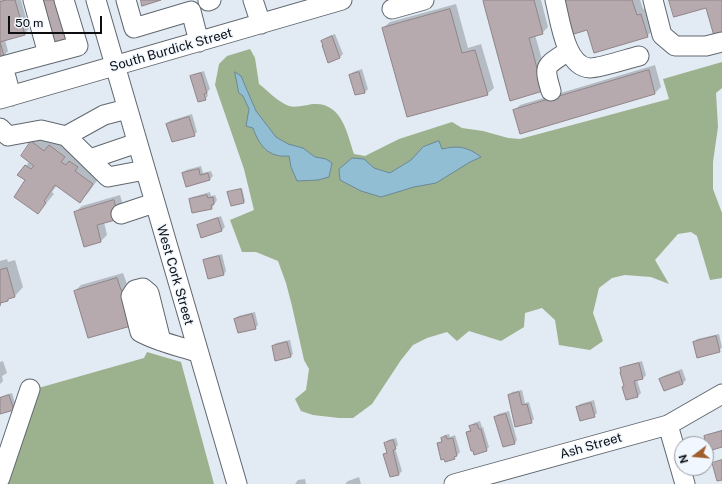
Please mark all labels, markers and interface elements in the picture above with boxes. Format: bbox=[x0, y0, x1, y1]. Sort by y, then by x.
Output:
scale bar bbox=[10, 8, 104, 34]
text: 50 m bbox=[15, 16, 43, 30]
street label: South Burdick Street bbox=[108, 25, 234, 75]
street label: West Cork Street bbox=[153, 223, 197, 327]
street label: Ash Street bbox=[558, 430, 624, 462]
north arrow bbox=[674, 436, 714, 476]
text: N bbox=[676, 453, 690, 465]

